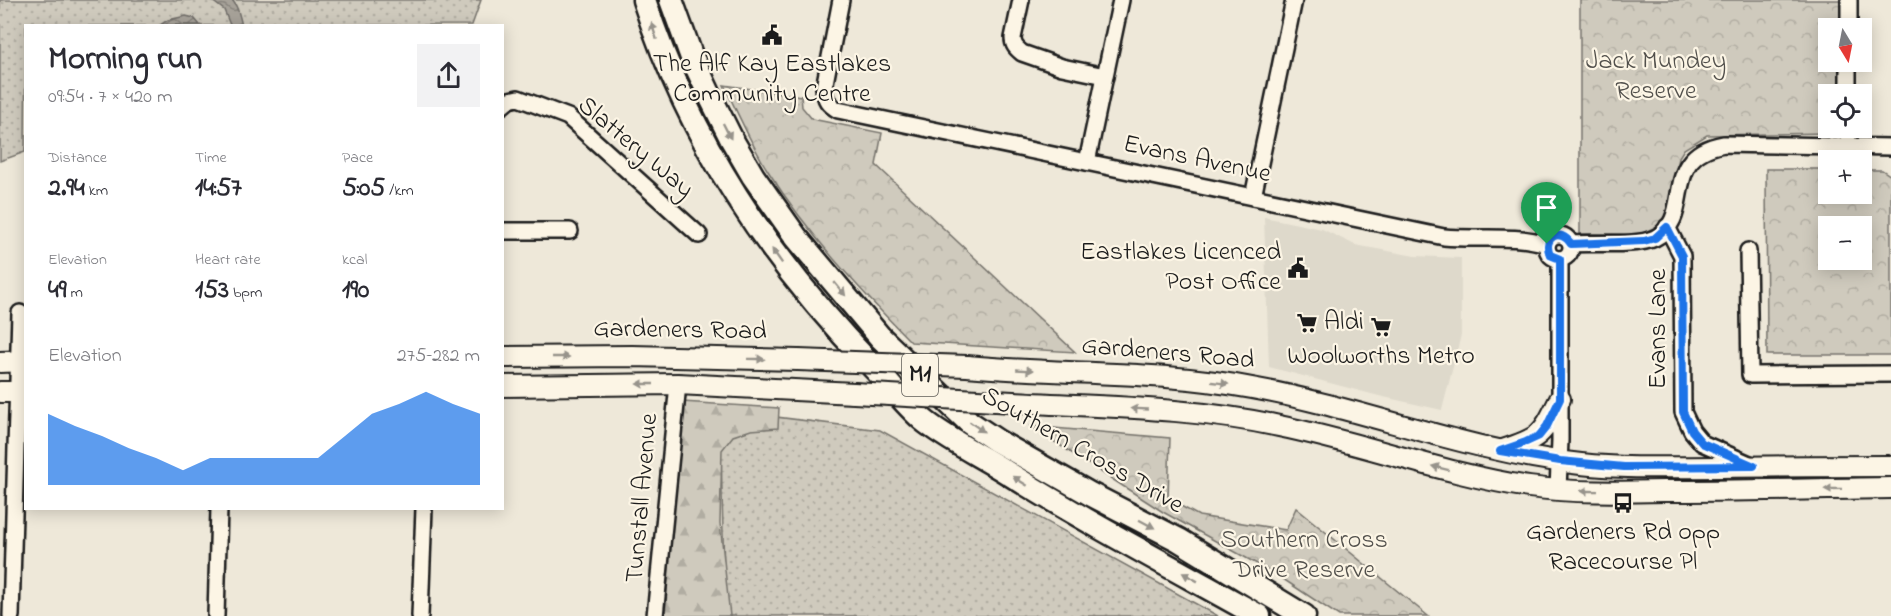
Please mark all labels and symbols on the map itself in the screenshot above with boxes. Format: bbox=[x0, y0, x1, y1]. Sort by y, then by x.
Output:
north arrow bbox=[1818, 18, 1872, 72]
one-way arrow bbox=[648, 22, 658, 40]
public building icon: The Alf Kay Eastlakes Community Centre bbox=[760, 23, 784, 47]
park label: Jack Mundey Reserve bbox=[1586, 43, 1726, 111]
place label: The Alf Kay Eastlakes Community Centre bbox=[653, 46, 891, 114]
street label: Slattery Way bbox=[568, 88, 702, 208]
one-way arrow bbox=[723, 122, 732, 139]
street label: Evans Avenue bbox=[1120, 126, 1275, 194]
pin bbox=[1521, 182, 1572, 244]
place label: Eastlakes Licenced Post Office bbox=[1080, 234, 1281, 302]
one-way arrow bbox=[772, 249, 784, 264]
public building icon: Eastlakes Licenced Post Office bbox=[1286, 256, 1310, 280]
street label: Evans Lane bbox=[1640, 268, 1678, 389]
one-way arrow bbox=[833, 281, 846, 296]
place label: Aldi bbox=[1324, 304, 1364, 342]
street label: Gardeners Road bbox=[593, 310, 767, 352]
supermarket icon: Aldi bbox=[1295, 311, 1319, 335]
supermarket icon: Woolworths Metro bbox=[1369, 315, 1393, 339]
street label: Gardeners Road bbox=[1080, 328, 1256, 381]
place label: Woolworths Metro bbox=[1287, 338, 1475, 376]
one-way arrow bbox=[551, 352, 570, 362]
one-way arrow bbox=[746, 354, 765, 364]
road number: M1 bbox=[902, 354, 938, 396]
one-way arrow bbox=[1016, 365, 1035, 374]
street label: Southern Cross Drive bbox=[974, 377, 1191, 525]
one-way arrow bbox=[1210, 378, 1229, 388]
one-way arrow bbox=[636, 379, 655, 389]
one-way arrow bbox=[1130, 405, 1149, 414]
street label: Tunstall Avenue bbox=[617, 411, 669, 584]
one-way arrow bbox=[969, 421, 985, 433]
one-way arrow bbox=[1431, 462, 1449, 472]
one-way arrow bbox=[1012, 475, 1028, 486]
one-way arrow bbox=[1823, 484, 1842, 493]
one-way arrow bbox=[1580, 487, 1599, 496]
bus stop icon: Gardeners Rd opp Racecourse Pl bbox=[1611, 491, 1635, 515]
place label: Gardeners Rd opp Racecourse Pl bbox=[1526, 514, 1720, 582]
one-way arrow bbox=[1138, 519, 1155, 528]
park label: Southern Cross Drive Reserve bbox=[1220, 522, 1388, 590]
one-way arrow bbox=[1181, 572, 1198, 582]

